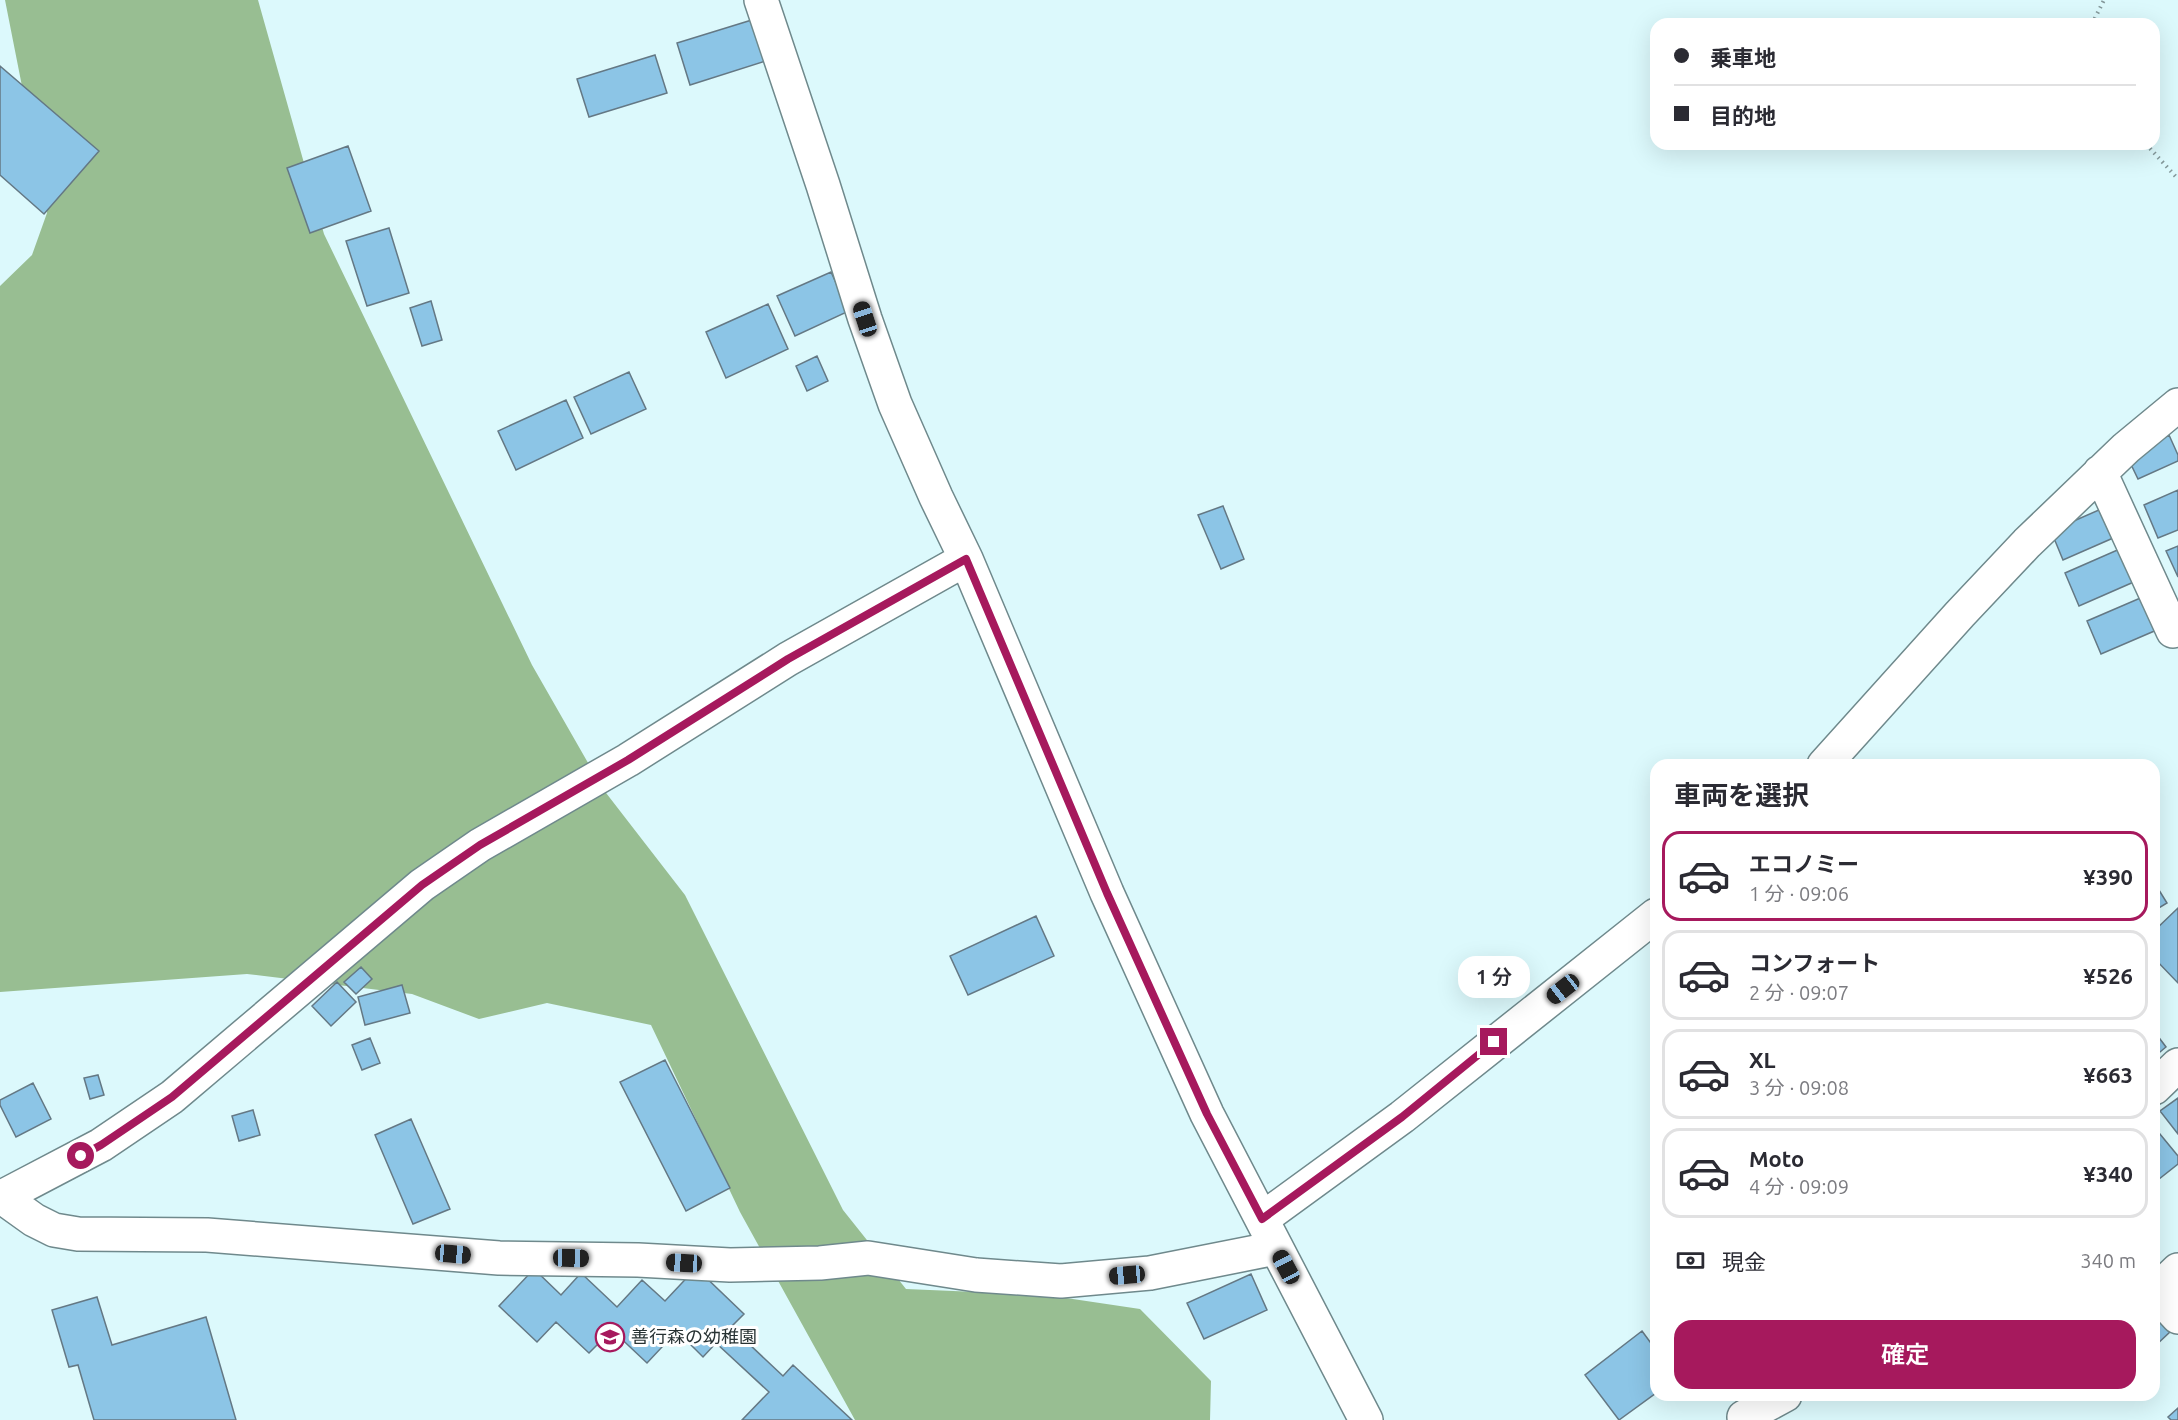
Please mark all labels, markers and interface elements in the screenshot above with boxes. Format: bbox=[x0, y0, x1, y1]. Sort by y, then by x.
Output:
text: 乗車地 bbox=[1710, 45, 1776, 70]
text: 目的地 bbox=[1710, 103, 1776, 128]
car bbox=[851, 299, 879, 339]
text: 車両を選択 bbox=[1674, 780, 1809, 810]
icon: car bbox=[1677, 849, 1731, 903]
text: エコノミー bbox=[1749, 851, 1859, 876]
text: ¥390 bbox=[2083, 864, 2133, 889]
text: 1 分 · 09:06 bbox=[1749, 882, 1849, 905]
icon: car bbox=[1677, 948, 1731, 1002]
text: コンフォート bbox=[1749, 950, 1880, 975]
callout: 1 分 bbox=[1458, 955, 1530, 997]
text: ¥526 bbox=[2083, 963, 2133, 988]
text: 1 分 bbox=[1476, 965, 1512, 988]
car bbox=[1543, 971, 1583, 1007]
text: 2 分 · 09:07 bbox=[1749, 981, 1849, 1004]
route end bbox=[1480, 1028, 1507, 1055]
icon: car bbox=[1677, 1047, 1731, 1101]
text: XL bbox=[1749, 1047, 1776, 1072]
text: ¥663 bbox=[2083, 1062, 2133, 1087]
text: 3 分 · 09:08 bbox=[1749, 1076, 1849, 1099]
route start bbox=[67, 1142, 94, 1169]
icon: car bbox=[1677, 1146, 1731, 1200]
text: Moto bbox=[1749, 1146, 1804, 1171]
text: ¥340 bbox=[2083, 1161, 2133, 1186]
text: 4 分 · 09:09 bbox=[1749, 1175, 1849, 1198]
car bbox=[434, 1243, 472, 1265]
icon: cash bbox=[1674, 1244, 1707, 1277]
car bbox=[1270, 1247, 1302, 1287]
car bbox=[553, 1249, 589, 1267]
text: 現金 bbox=[1722, 1249, 1766, 1274]
text: 340 m bbox=[2080, 1249, 2136, 1272]
car bbox=[666, 1253, 702, 1273]
car bbox=[1108, 1264, 1146, 1286]
button: 確定 bbox=[1674, 1320, 2136, 1389]
school or university icon: 善行森の幼稚園 bbox=[594, 1321, 626, 1353]
place label: 善行森の幼稚園 bbox=[631, 1326, 757, 1346]

